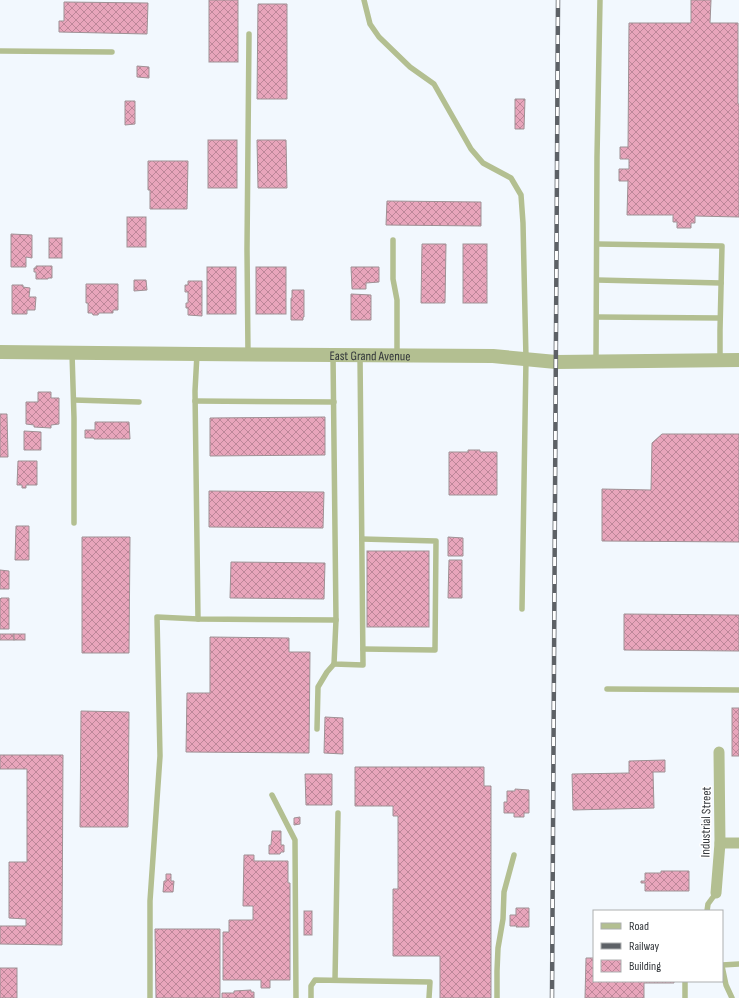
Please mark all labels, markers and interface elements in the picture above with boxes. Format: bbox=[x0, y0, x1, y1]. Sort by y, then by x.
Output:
street label: East Grand Avenue bbox=[329, 348, 410, 364]
street label: Industrial Street bbox=[697, 786, 715, 858]
legend bbox=[593, 910, 723, 982]
text: Road bbox=[629, 919, 649, 934]
text: Railway bbox=[629, 939, 660, 954]
text: Building bbox=[629, 959, 661, 974]

